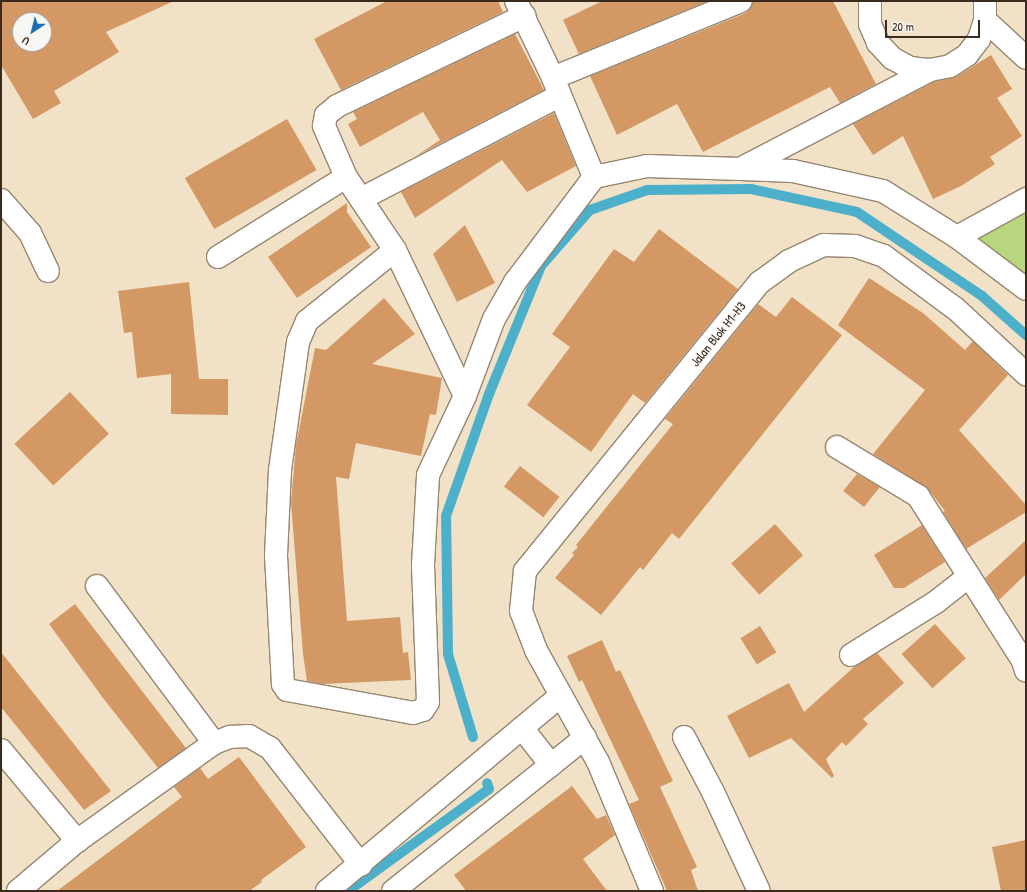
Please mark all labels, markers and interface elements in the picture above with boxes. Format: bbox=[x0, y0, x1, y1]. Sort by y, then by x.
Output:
north arrow bbox=[12, 12, 52, 52]
scale bar bbox=[887, 12, 982, 38]
text: 20 m bbox=[892, 18, 914, 35]
text: U bbox=[19, 34, 32, 48]
street label: Jalan Blok H1-H3 bbox=[687, 298, 749, 370]

